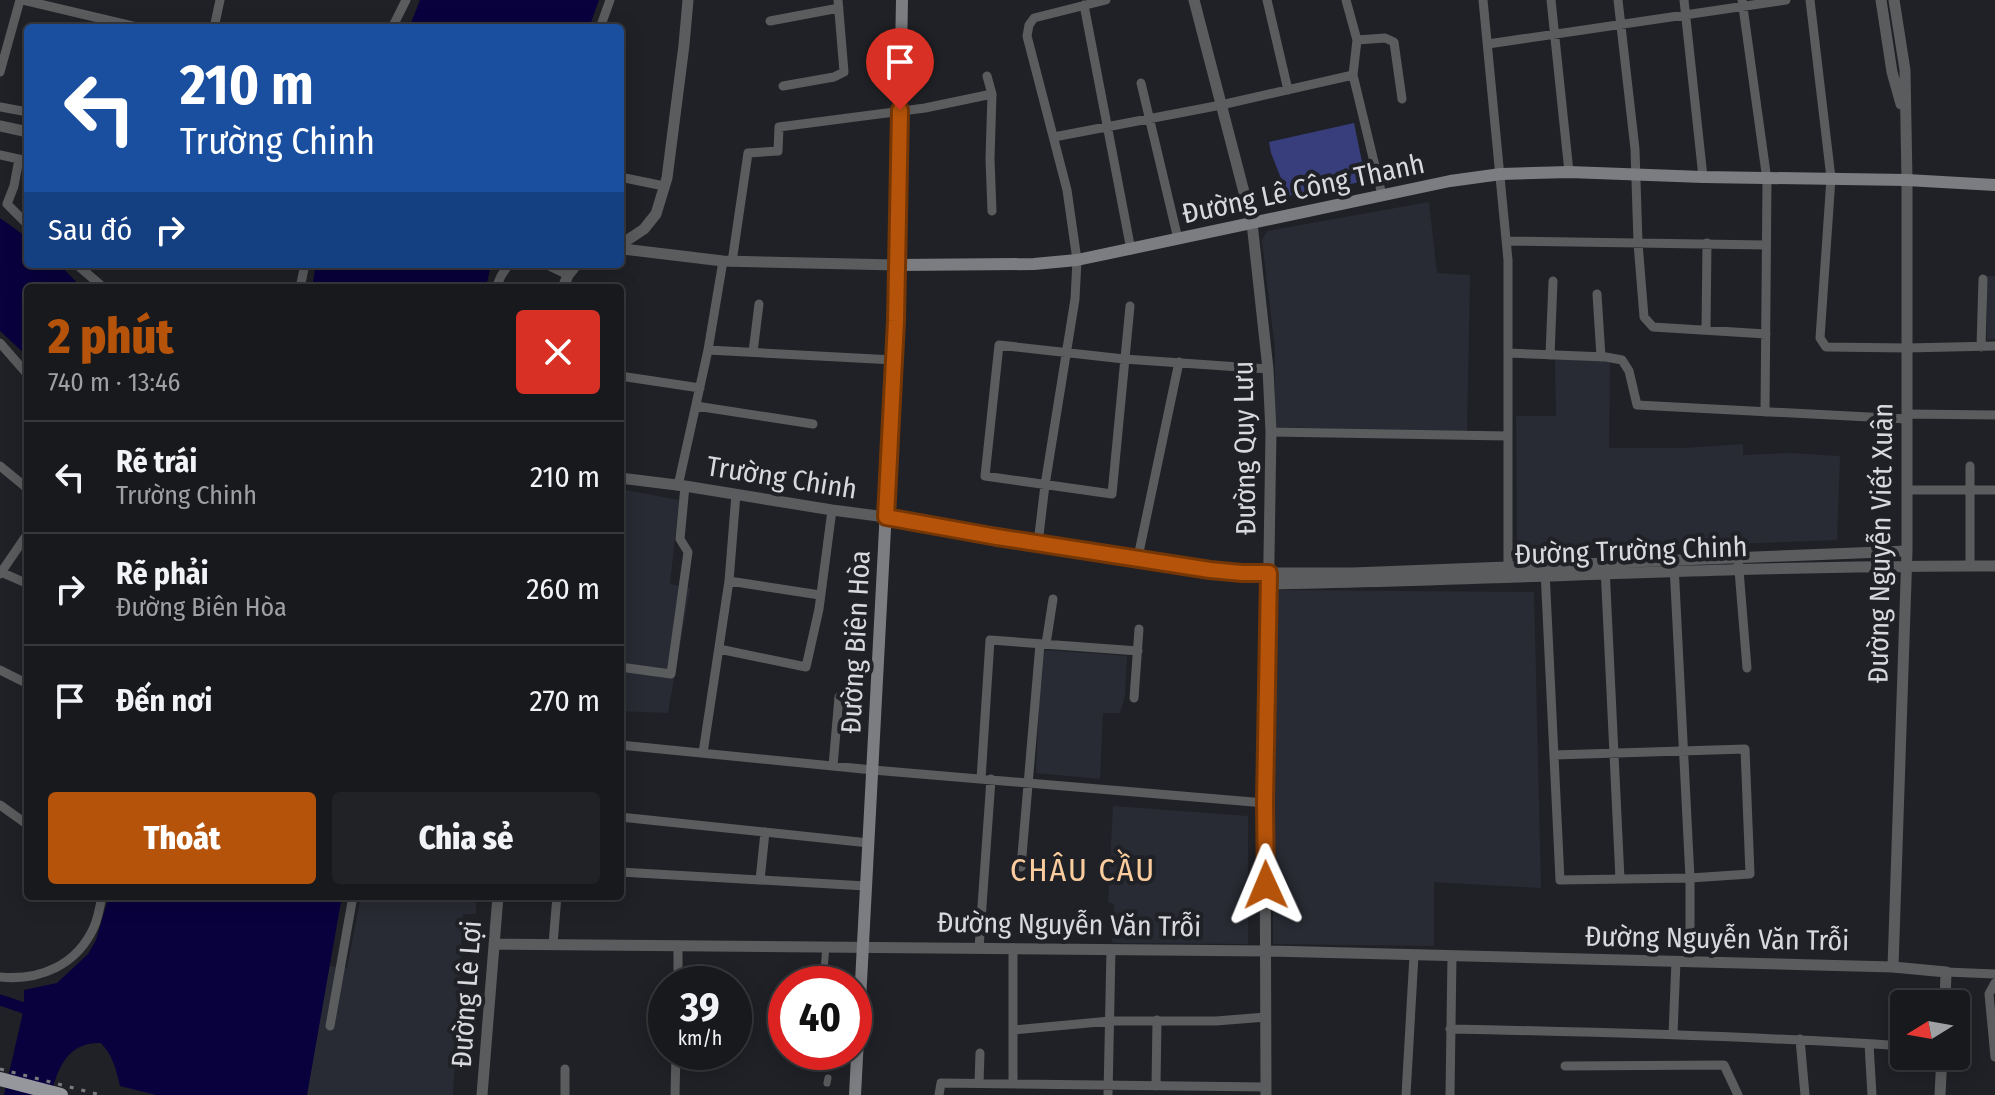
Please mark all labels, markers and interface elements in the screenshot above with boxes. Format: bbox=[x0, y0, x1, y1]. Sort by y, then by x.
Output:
pin bbox=[866, 28, 934, 110]
icon: arrive bbox=[878, 40, 922, 84]
text: 210 m bbox=[180, 52, 314, 119]
icon: left bbox=[48, 56, 152, 160]
text: Trường Chinh bbox=[180, 120, 375, 164]
street label: Đường Lê Công Thanh bbox=[1179, 147, 1427, 230]
icon: right bbox=[148, 208, 192, 252]
text: Sau đó bbox=[48, 212, 132, 248]
text: 2 phút bbox=[48, 308, 173, 366]
button: close bbox=[516, 310, 600, 394]
street label: Đường Quy Lưu bbox=[1226, 360, 1263, 536]
text: 740 m · 13:46 bbox=[48, 367, 180, 398]
street label: Đường Nguyễn Viết Xuân bbox=[1862, 402, 1899, 684]
text: Rẽ trái bbox=[116, 444, 197, 480]
street label: Trường Chinh bbox=[704, 449, 859, 506]
icon: left bbox=[48, 455, 92, 499]
text: 210 m bbox=[530, 459, 600, 495]
text: Trường Chinh bbox=[116, 480, 257, 511]
street label: Đường Trường Chinh bbox=[1514, 530, 1748, 571]
street label: Đường Biên Hòa bbox=[834, 549, 877, 735]
text: Rẽ phải bbox=[116, 556, 209, 592]
icon: right bbox=[48, 567, 92, 611]
text: 260 m bbox=[526, 571, 600, 607]
text: Đường Biên Hòa bbox=[116, 592, 287, 623]
icon: arrive bbox=[48, 679, 92, 723]
text: Đến nơi bbox=[116, 683, 212, 719]
text: 270 m bbox=[529, 683, 600, 719]
button: Thoát bbox=[48, 792, 316, 884]
button: Chia sẻ bbox=[332, 792, 600, 884]
position arrow bbox=[1224, 843, 1308, 927]
district label: CHÂU CẦU bbox=[1010, 848, 1156, 889]
street label: Đường Nguyễn Văn Trỗi bbox=[937, 906, 1201, 943]
street label: Đường Lê Lợi bbox=[445, 919, 488, 1069]
street label: Đường Nguyễn Văn Trỗi bbox=[1585, 920, 1849, 957]
speed limit sign: 40 bbox=[768, 966, 872, 1070]
text: 39 bbox=[680, 984, 720, 1032]
north arrow bbox=[1890, 990, 1970, 1070]
map controls bbox=[1890, 990, 1970, 1070]
text: km/h bbox=[678, 1026, 722, 1050]

